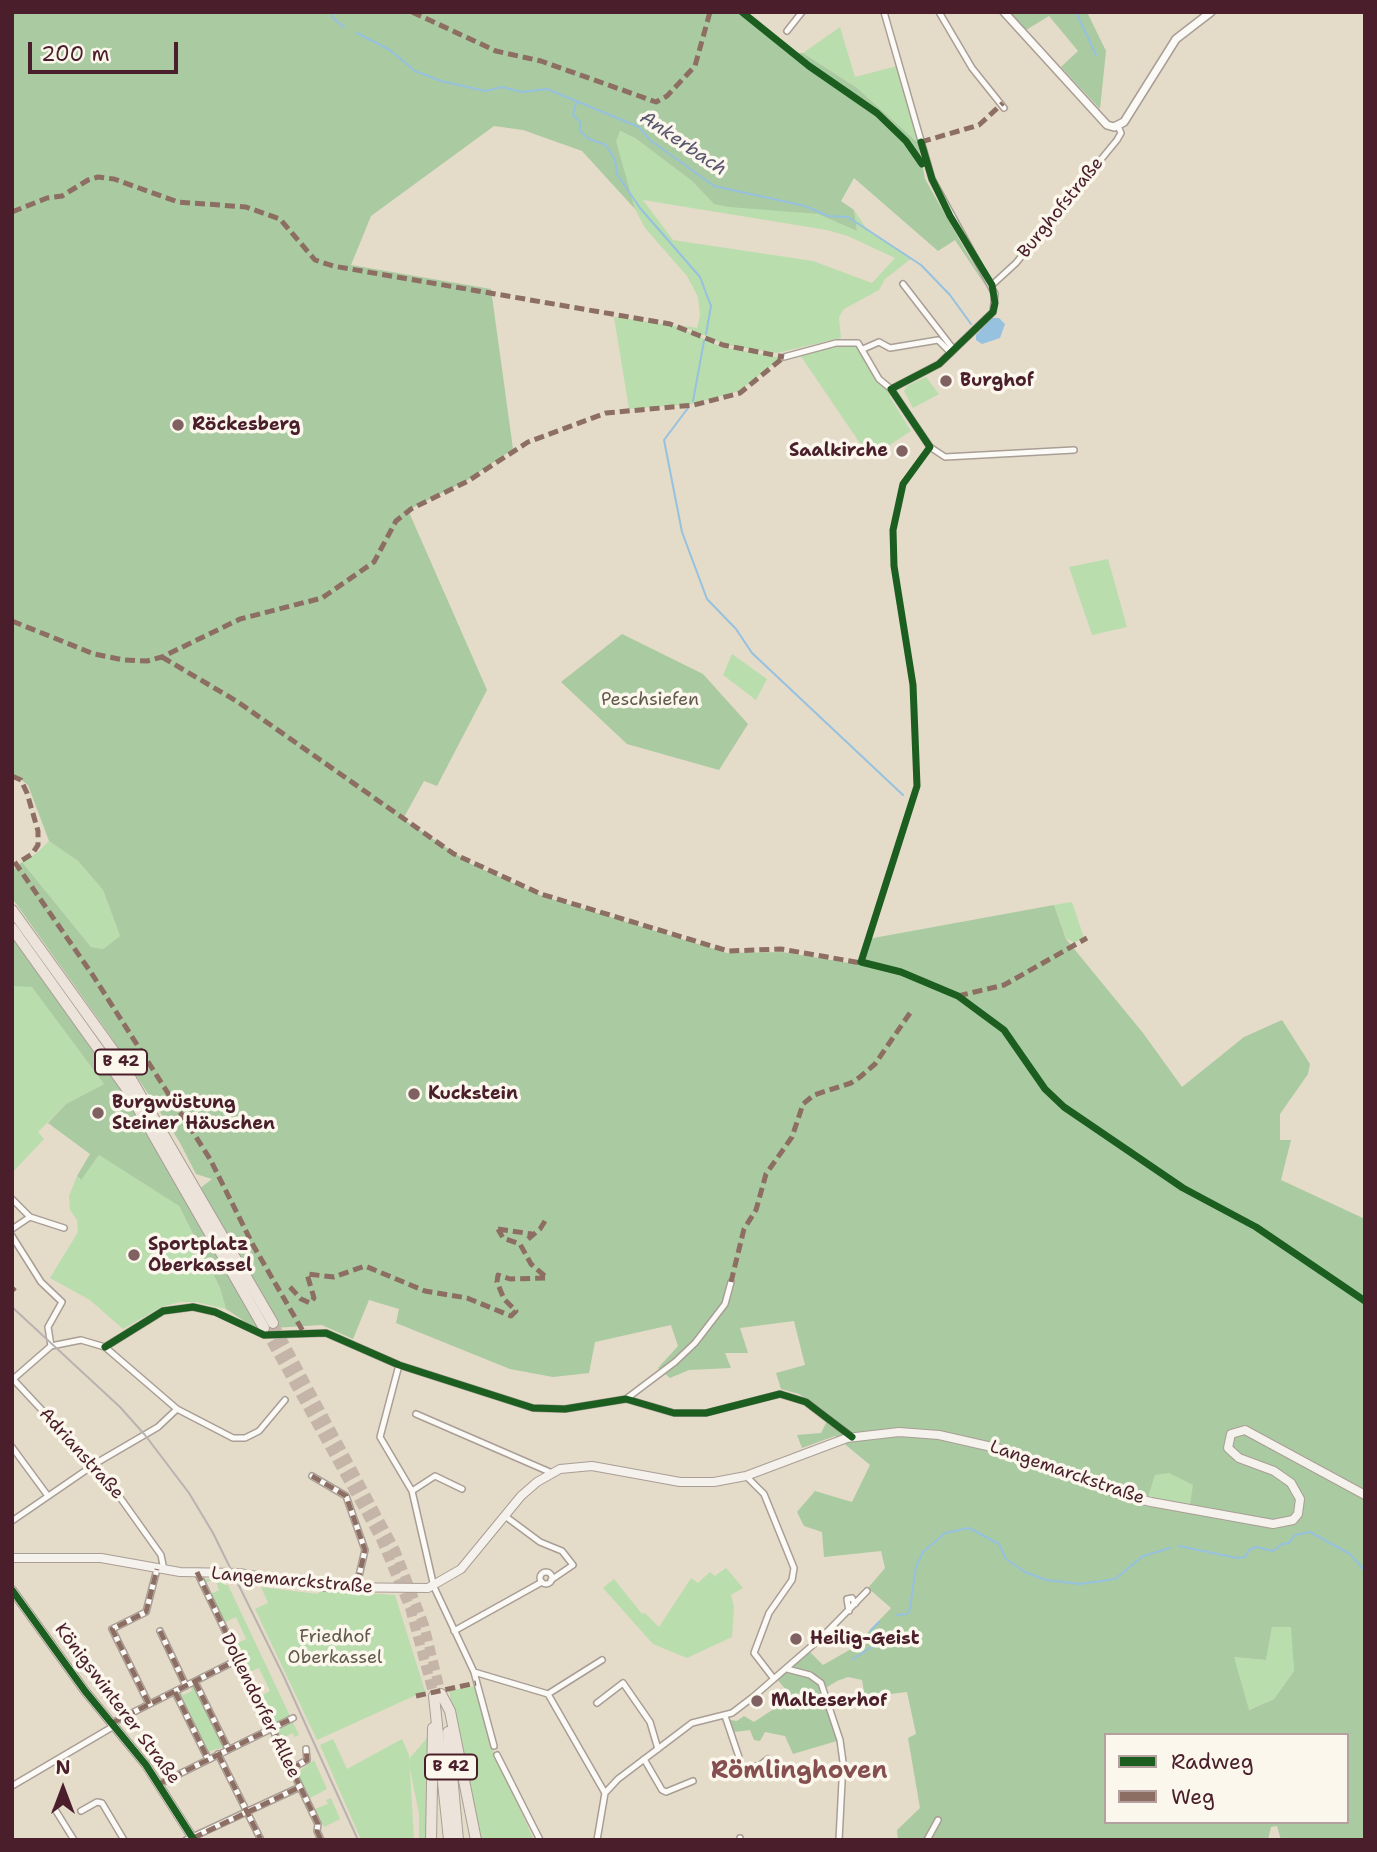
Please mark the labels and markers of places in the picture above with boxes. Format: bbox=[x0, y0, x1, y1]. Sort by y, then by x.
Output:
place label: Burghof bbox=[960, 370, 1034, 392]
marker: Burghof bbox=[938, 373, 954, 389]
place label: Röckesberg bbox=[192, 414, 300, 436]
marker: Röckesberg bbox=[170, 417, 186, 433]
place label: Saalkirche bbox=[789, 440, 888, 462]
marker: Saalkirche bbox=[894, 443, 910, 459]
place label: Kuckstein bbox=[428, 1083, 518, 1105]
marker: Kuckstein bbox=[406, 1086, 422, 1102]
place label: Burgwüstung Steiner Häuschen bbox=[112, 1092, 275, 1134]
marker: Burgwüstung Steiner Häuschen bbox=[90, 1105, 106, 1121]
place label: Sportplatz Oberkassel bbox=[148, 1234, 252, 1276]
marker: Sportplatz Oberkassel bbox=[126, 1247, 142, 1263]
place label: Heilig-Geist bbox=[810, 1628, 919, 1650]
marker: Heilig-Geist bbox=[788, 1631, 804, 1647]
place label: Malteserhof bbox=[771, 1690, 887, 1712]
marker: Malteserhof bbox=[749, 1693, 765, 1709]

